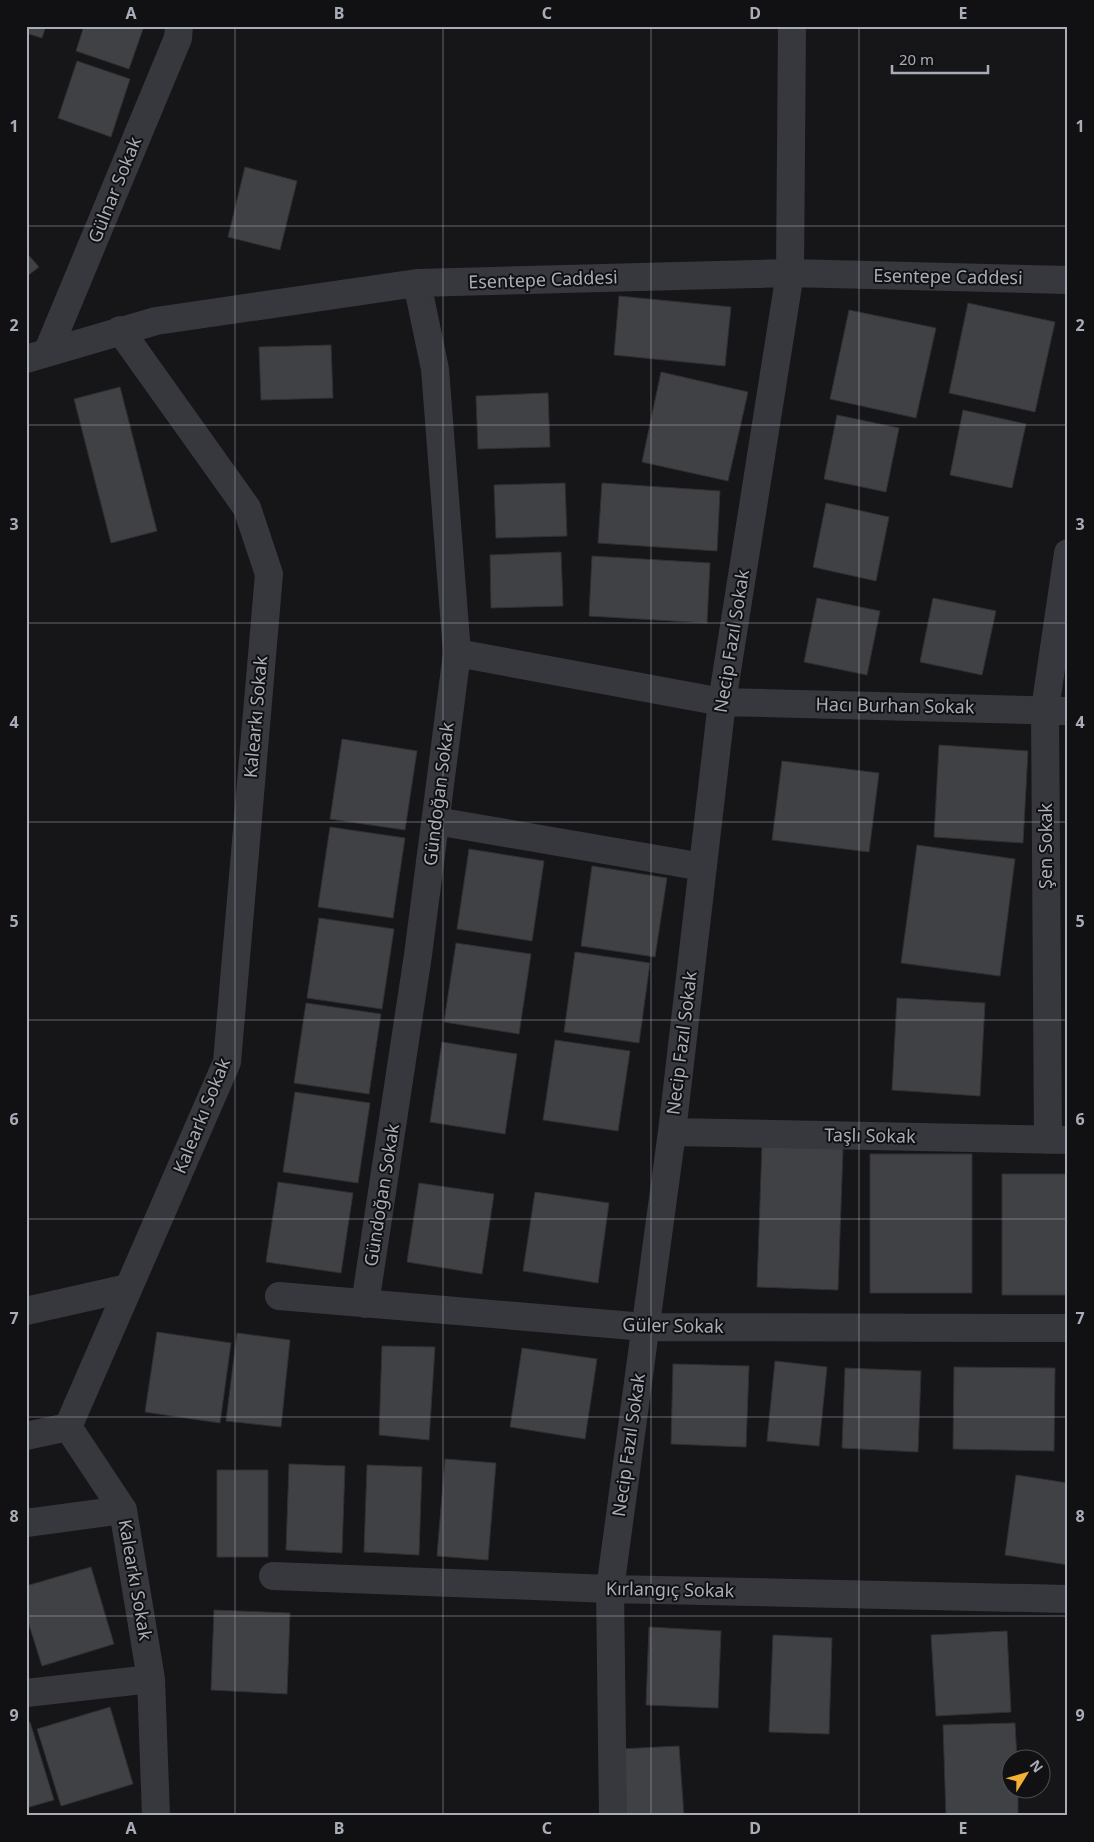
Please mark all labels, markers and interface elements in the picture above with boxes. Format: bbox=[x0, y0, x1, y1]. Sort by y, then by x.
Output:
text: A bbox=[125, 2, 137, 24]
text: B bbox=[334, 2, 344, 24]
text: C bbox=[542, 2, 552, 24]
text: D bbox=[749, 2, 761, 24]
text: E bbox=[959, 2, 968, 24]
scale bar bbox=[892, 42, 988, 74]
text: 20 m bbox=[899, 49, 934, 69]
text: 1 bbox=[9, 115, 19, 137]
text: 1 bbox=[1075, 115, 1085, 137]
street label: Gülnar Sokak bbox=[82, 133, 146, 246]
street label: Esentepe Caddesi bbox=[873, 263, 1023, 289]
street label: Esentepe Caddesi bbox=[468, 264, 618, 294]
text: 2 bbox=[9, 314, 19, 336]
text: 2 bbox=[1075, 314, 1085, 336]
text: 3 bbox=[9, 513, 19, 535]
text: 3 bbox=[1075, 513, 1085, 535]
street label: Necip Fazıl Sokak bbox=[708, 567, 754, 714]
street label: Kalearkı Sokak bbox=[238, 654, 272, 779]
street label: Hacı Burhan Sokak bbox=[815, 692, 975, 718]
text: 4 bbox=[9, 711, 19, 733]
text: 4 bbox=[1075, 711, 1085, 733]
street label: Gündoğan Sokak bbox=[417, 720, 459, 867]
street label: Şen Sokak bbox=[1033, 803, 1057, 889]
text: 5 bbox=[9, 910, 19, 932]
text: 5 bbox=[1075, 910, 1085, 932]
street label: Necip Fazıl Sokak bbox=[660, 969, 702, 1116]
street label: Kalearkı Sokak bbox=[167, 1054, 235, 1177]
text: 6 bbox=[9, 1108, 19, 1130]
text: 6 bbox=[1075, 1108, 1085, 1130]
street label: Gündoğan Sokak bbox=[358, 1121, 404, 1268]
street label: Taşlı Sokak bbox=[824, 1122, 916, 1148]
text: 7 bbox=[9, 1307, 19, 1329]
text: 7 bbox=[1075, 1307, 1085, 1329]
street label: Güler Sokak bbox=[622, 1312, 724, 1338]
street label: Necip Fazıl Sokak bbox=[606, 1371, 650, 1518]
text: 8 bbox=[9, 1505, 19, 1527]
text: 8 bbox=[1075, 1505, 1085, 1527]
street label: Kalearkı Sokak bbox=[114, 1517, 159, 1643]
street label: Kırlangıç Sokak bbox=[606, 1576, 735, 1602]
text: 9 bbox=[9, 1704, 19, 1726]
text: 9 bbox=[1075, 1704, 1085, 1726]
north arrow bbox=[1002, 1750, 1052, 1800]
text: N bbox=[1026, 1756, 1048, 1776]
text: A bbox=[125, 1817, 137, 1839]
text: B bbox=[334, 1817, 344, 1839]
text: C bbox=[542, 1817, 552, 1839]
text: D bbox=[749, 1817, 761, 1839]
text: E bbox=[959, 1817, 968, 1839]

